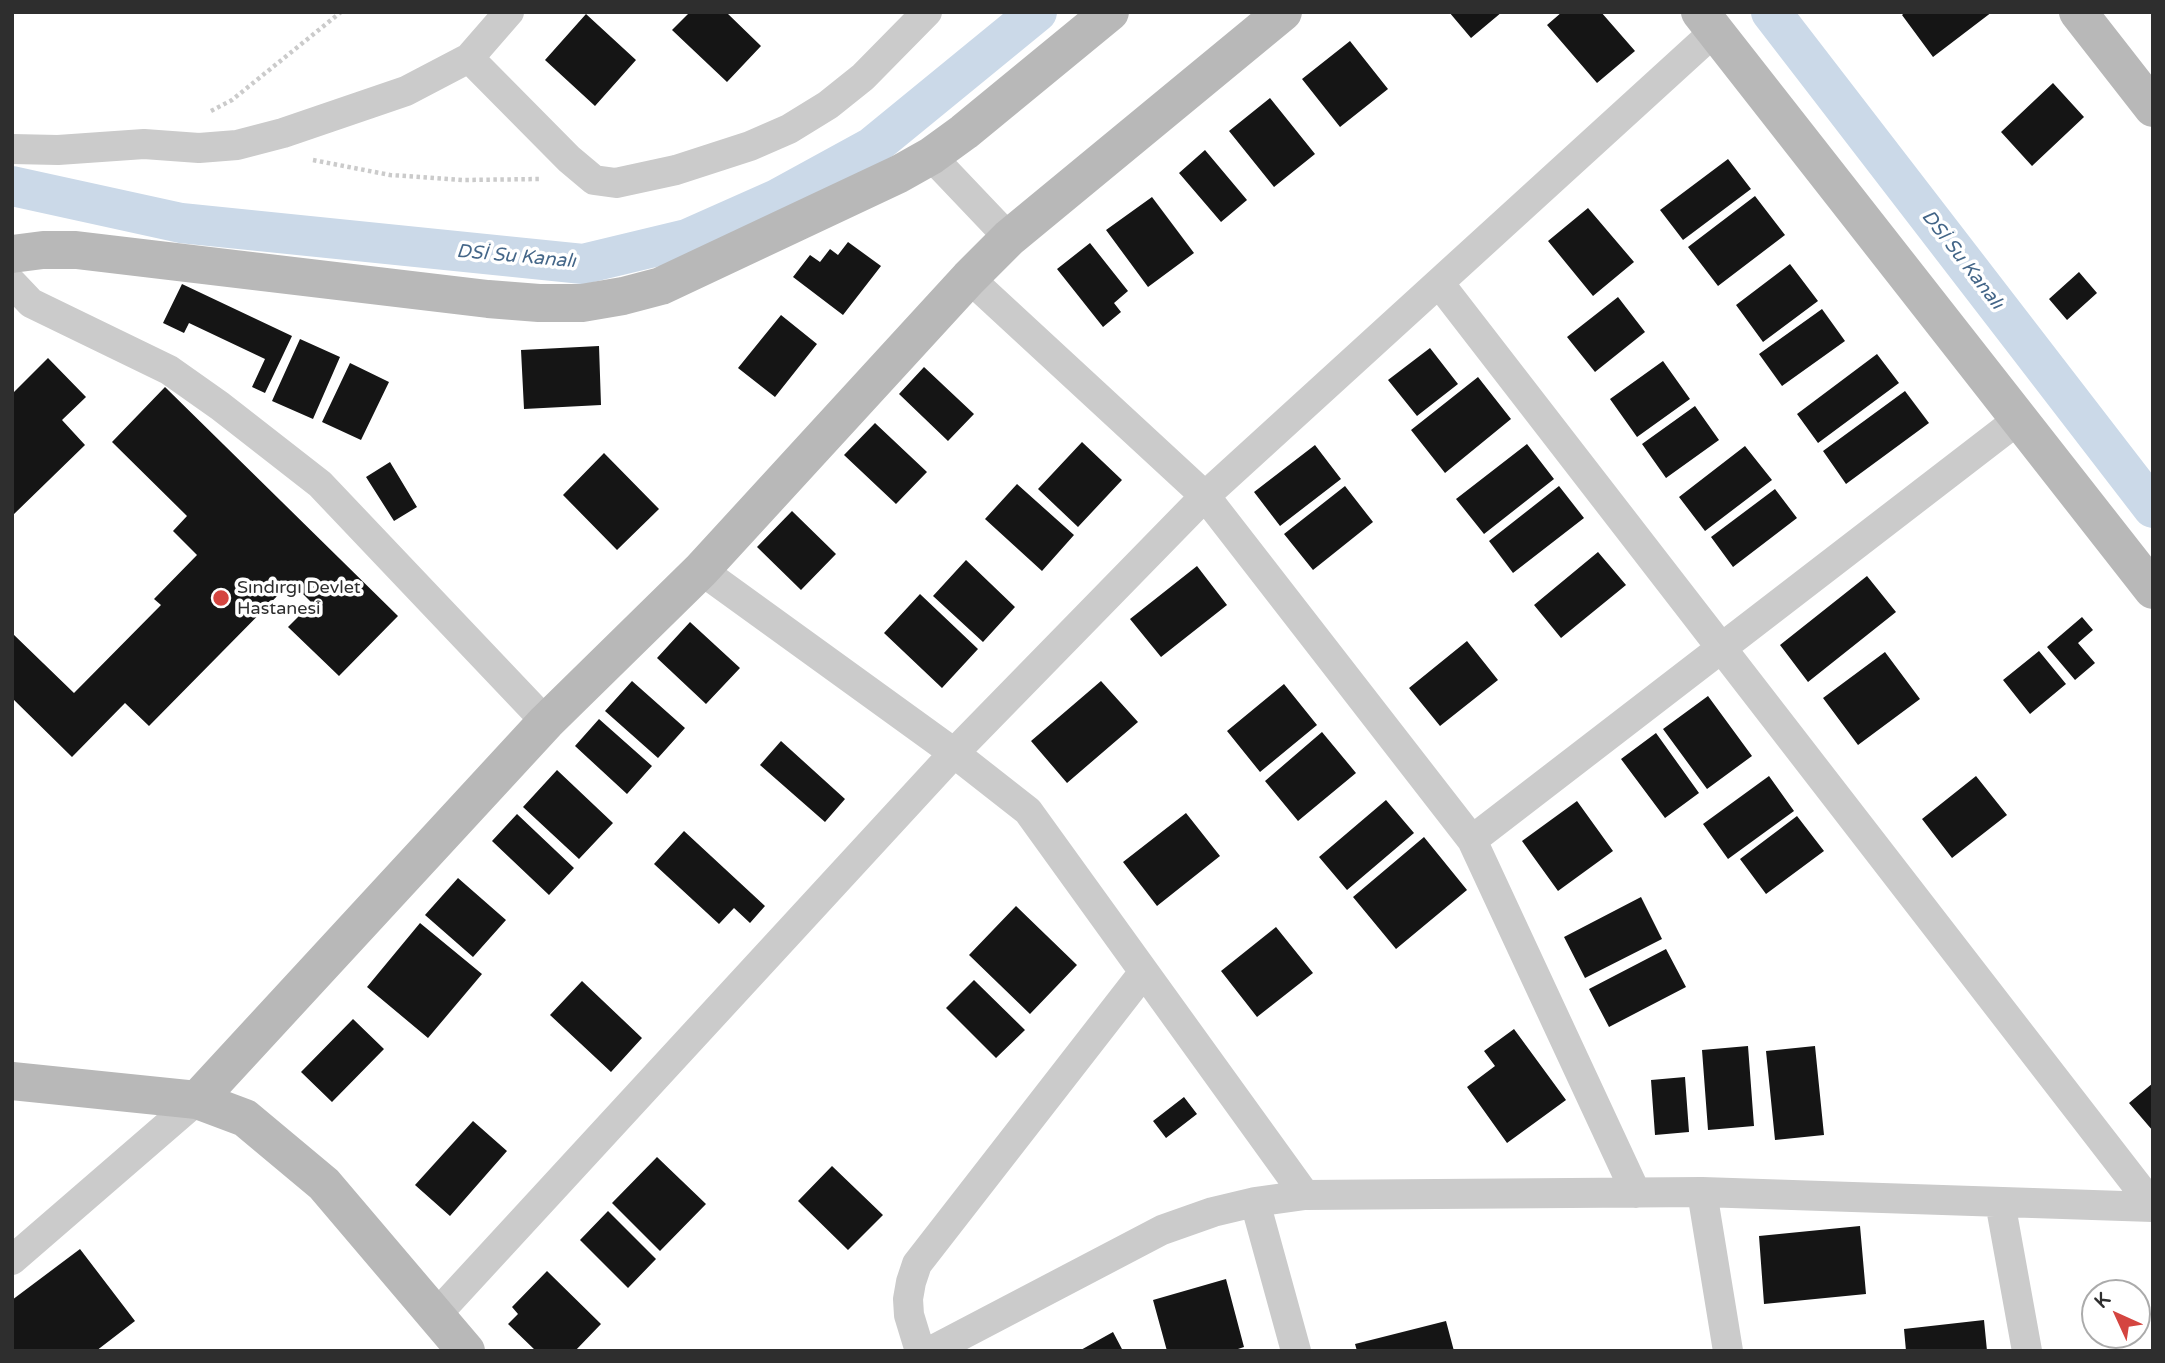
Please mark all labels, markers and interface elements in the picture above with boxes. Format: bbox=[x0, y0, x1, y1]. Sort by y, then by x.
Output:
water label: DSİ Su Kanalı bbox=[1916, 206, 2008, 314]
water label: DSİ Su Kanalı bbox=[455, 240, 577, 274]
place label: Sındırgı Devlet Hastanesi bbox=[237, 577, 361, 620]
marker: Sındırgı Devlet Hastanesi bbox=[211, 588, 231, 608]
north arrow bbox=[2081, 1279, 2151, 1349]
text: K bbox=[2090, 1288, 2115, 1313]

